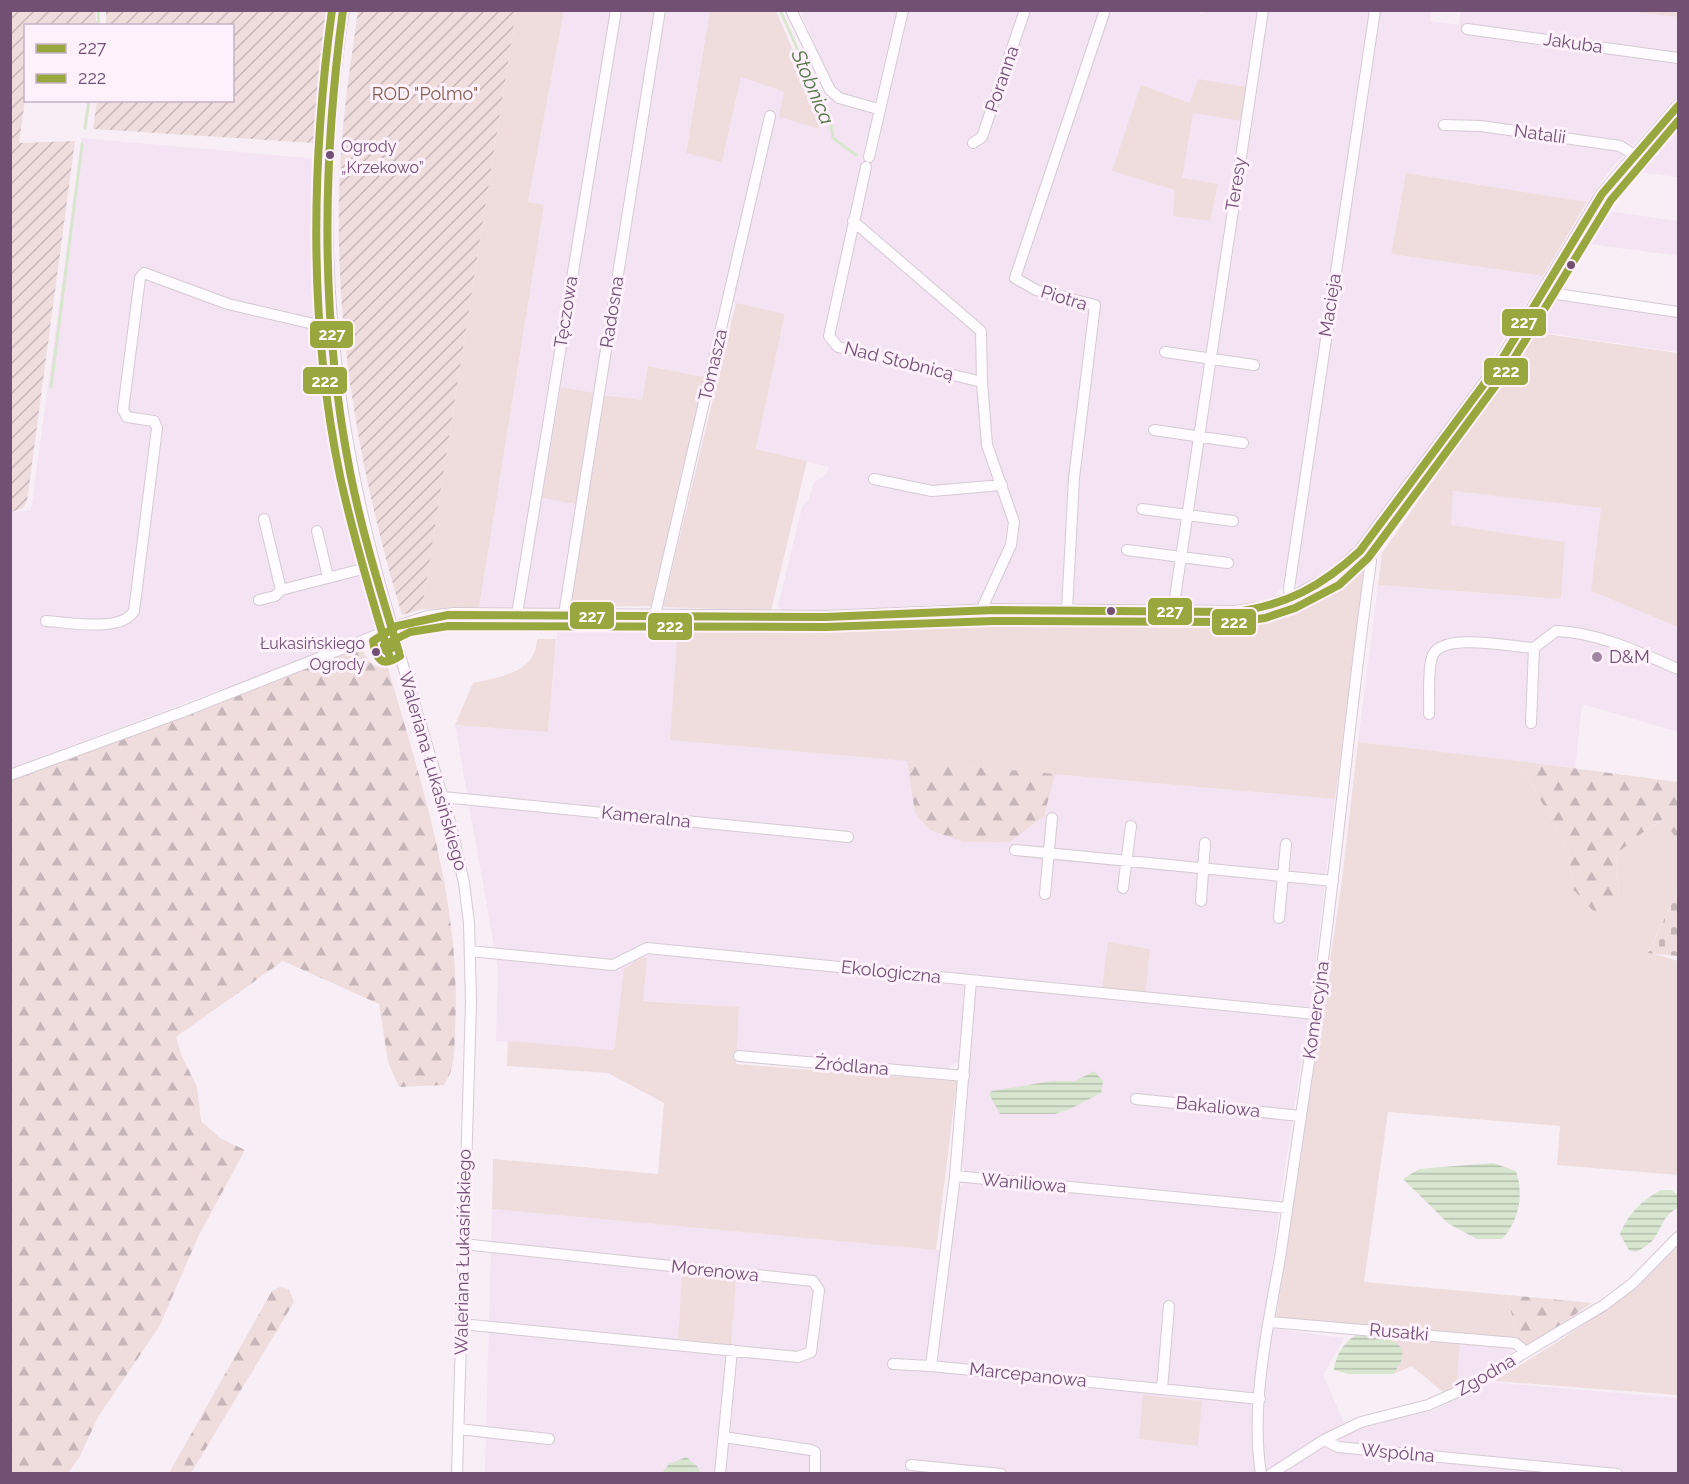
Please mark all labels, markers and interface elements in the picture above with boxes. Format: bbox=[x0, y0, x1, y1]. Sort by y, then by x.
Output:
legend bbox=[24, 24, 234, 102]
street label: Jakuba bbox=[1542, 28, 1604, 57]
text: 227 bbox=[78, 37, 107, 58]
street label: Poranna bbox=[980, 43, 1023, 115]
water label: Stobnica bbox=[786, 45, 839, 128]
text: 222 bbox=[78, 67, 106, 88]
park label: ROD "Polmo" bbox=[372, 83, 478, 104]
street label: Natalii bbox=[1513, 119, 1567, 148]
place label: Ogrody „Krzekowo” bbox=[341, 137, 424, 177]
marker: Ogrody „Krzekowo” bbox=[324, 149, 336, 161]
street label: Teresy bbox=[1221, 155, 1250, 212]
unlabelled marker bbox=[1565, 259, 1577, 271]
street label: Macieja bbox=[1314, 272, 1345, 338]
street label: Tęczowa bbox=[549, 274, 582, 349]
street label: Radosna bbox=[595, 275, 628, 349]
street label: Piotra bbox=[1038, 280, 1090, 315]
line badge: 227 bbox=[1501, 308, 1547, 337]
text: 227 bbox=[1510, 313, 1538, 332]
line badge: 227 bbox=[309, 320, 354, 349]
text: 227 bbox=[318, 325, 346, 344]
street label: Tomasza bbox=[694, 327, 731, 403]
street label: Nad Stobnicą bbox=[842, 337, 956, 384]
line badge: 222 bbox=[1483, 357, 1529, 386]
text: 222 bbox=[1492, 362, 1520, 381]
line badge: 222 bbox=[302, 366, 348, 395]
text: 222 bbox=[311, 372, 339, 391]
line badge: 227 bbox=[1147, 597, 1193, 626]
line badge: 227 bbox=[569, 601, 615, 630]
text: 227 bbox=[1156, 602, 1184, 621]
unlabelled marker bbox=[1105, 605, 1117, 617]
text: 227 bbox=[578, 607, 606, 626]
line badge: 222 bbox=[1211, 608, 1257, 636]
line badge: 222 bbox=[647, 612, 693, 641]
text: 222 bbox=[1220, 613, 1248, 632]
text: 222 bbox=[656, 617, 684, 636]
place label: Łukasińskiego Ogrody bbox=[260, 634, 365, 674]
marker: Łukasińskiego Ogrody bbox=[370, 646, 382, 658]
place label: D&M bbox=[1609, 646, 1650, 667]
marker: D&M bbox=[1590, 650, 1604, 664]
street label: Waleriana Łukasińskiego bbox=[395, 669, 472, 873]
street label: Kameralna bbox=[600, 801, 692, 832]
street label: Ekologiczna bbox=[840, 956, 942, 987]
street label: Komercyjna bbox=[1298, 960, 1333, 1060]
street label: Źródlana bbox=[814, 1051, 890, 1079]
street label: Bakaliowa bbox=[1175, 1092, 1261, 1121]
street label: Waleriana Łukasińskiego bbox=[450, 1148, 475, 1355]
street label: Waniliowa bbox=[981, 1168, 1068, 1197]
street label: Morenowa bbox=[670, 1255, 760, 1286]
street label: Rusałki bbox=[1368, 1318, 1430, 1345]
street label: Zgodna bbox=[1453, 1349, 1519, 1400]
street label: Marcepanowa bbox=[968, 1358, 1088, 1391]
street label: Wspólna bbox=[1360, 1439, 1436, 1466]

